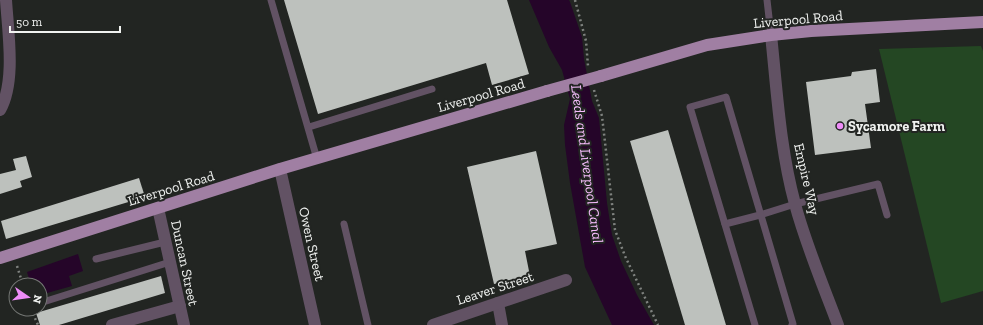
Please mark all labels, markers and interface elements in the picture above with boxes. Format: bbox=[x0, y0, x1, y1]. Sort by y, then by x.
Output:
street label: Liverpool Road bbox=[753, 7, 844, 32]
scale bar bbox=[10, 8, 120, 34]
text: 50 m bbox=[16, 15, 43, 29]
street label: Liverpool Road bbox=[436, 75, 527, 116]
water label: Leeds and Liverpool Canal bbox=[567, 84, 607, 244]
place label: Sycamore Farm bbox=[848, 118, 946, 135]
marker: Sycamore Farm bbox=[835, 121, 845, 131]
street label: Empire Way bbox=[790, 142, 823, 218]
street label: Liverpool Road bbox=[126, 167, 217, 210]
street label: Owen Street bbox=[295, 205, 328, 284]
street label: Duncan Street bbox=[167, 219, 202, 308]
street label: Leaver Street bbox=[455, 268, 537, 309]
north arrow bbox=[8, 277, 48, 317]
text: N bbox=[30, 294, 45, 305]

